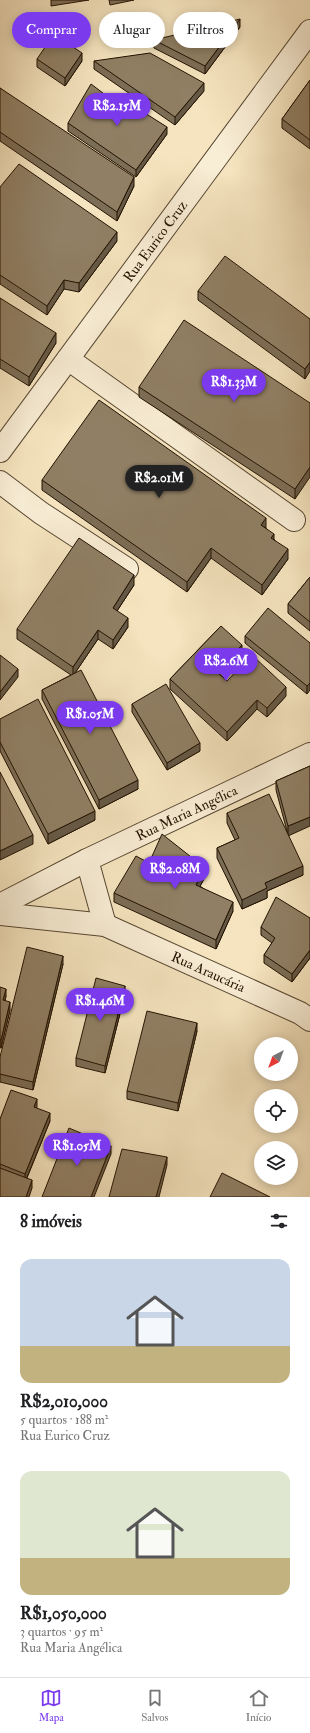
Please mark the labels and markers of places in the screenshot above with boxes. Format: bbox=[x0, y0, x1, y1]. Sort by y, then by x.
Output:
pin: R$2.15M bbox=[80, 93, 154, 127]
pin: R$1.33M bbox=[197, 369, 271, 403]
pin: R$2.01M bbox=[122, 465, 196, 499]
pin: R$2.6M bbox=[193, 648, 259, 682]
pin: R$1.05M bbox=[53, 701, 127, 735]
pin: R$2.08M bbox=[138, 856, 212, 890]
pin: R$1.46M bbox=[63, 988, 137, 1022]
pin: R$1.05M bbox=[40, 1133, 114, 1167]

